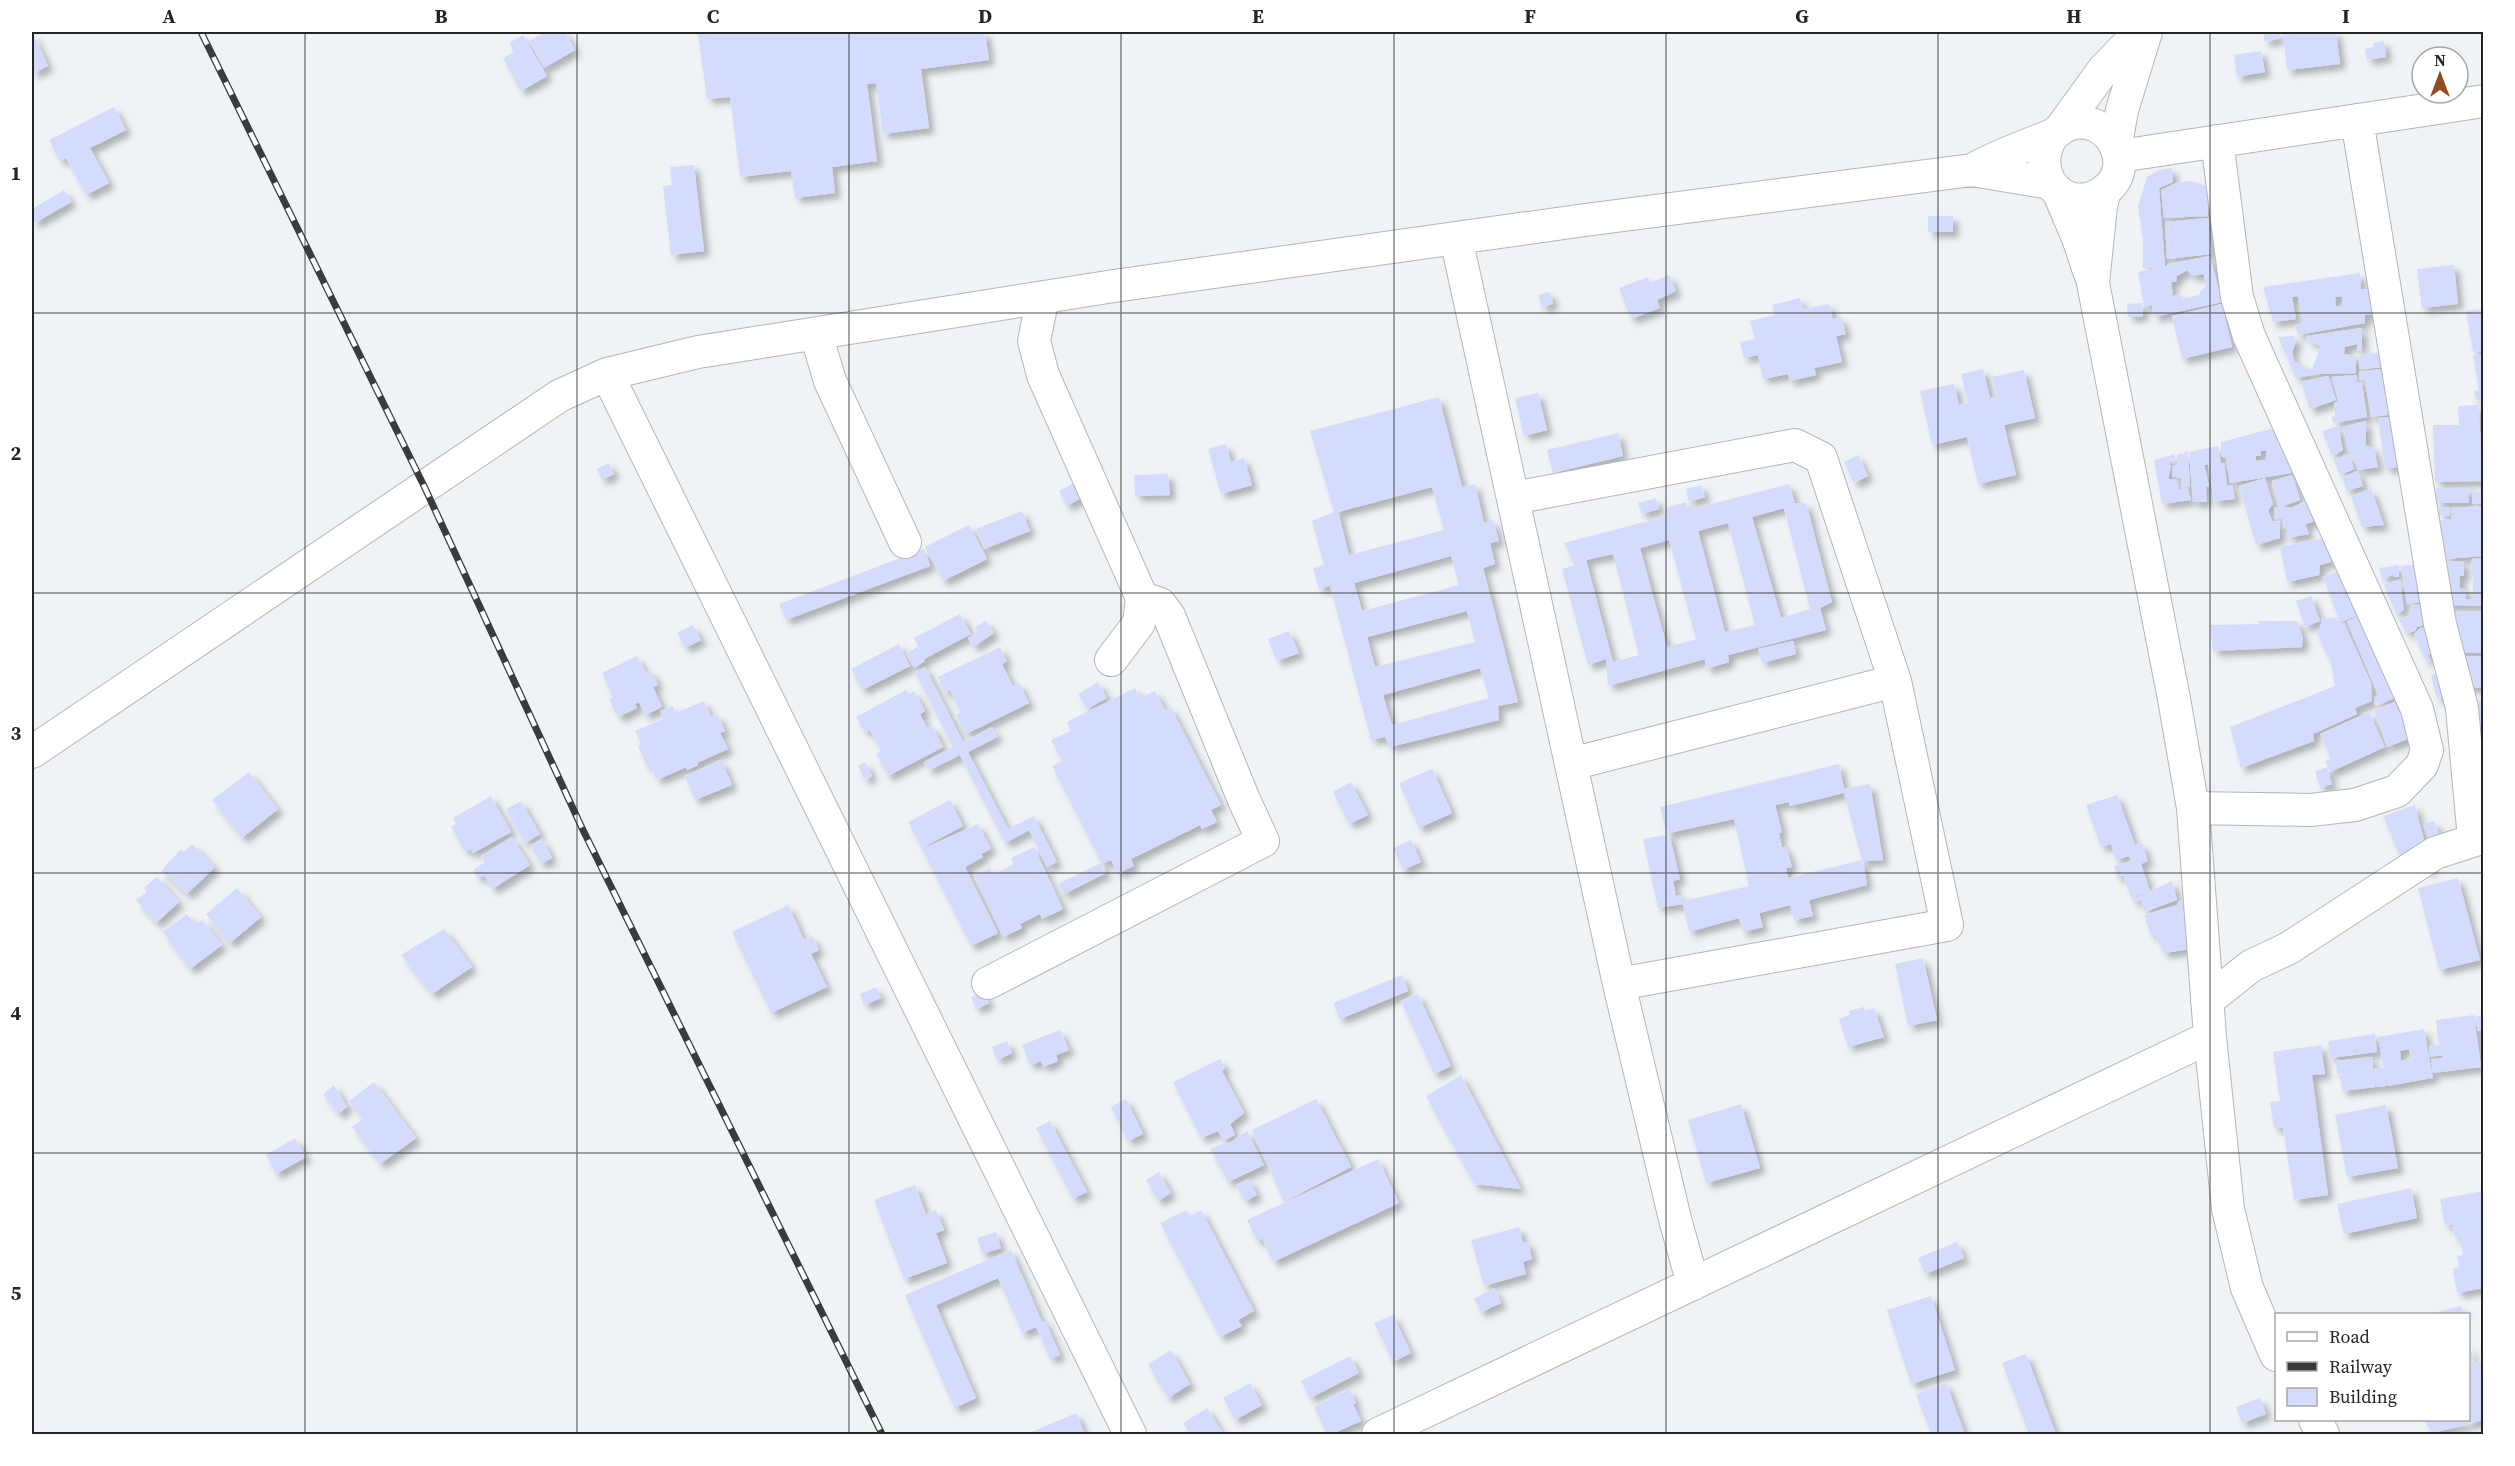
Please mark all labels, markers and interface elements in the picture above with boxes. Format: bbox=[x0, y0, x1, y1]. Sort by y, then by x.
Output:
text: A bbox=[162, 2, 176, 30]
text: B bbox=[434, 2, 448, 30]
text: C bbox=[707, 2, 719, 30]
text: D bbox=[978, 2, 992, 30]
text: E bbox=[1252, 2, 1264, 30]
text: F bbox=[1524, 2, 1536, 30]
text: G bbox=[1795, 2, 1809, 30]
text: H bbox=[2066, 2, 2082, 30]
text: I bbox=[2342, 2, 2350, 30]
north arrow bbox=[2410, 45, 2470, 105]
text: N bbox=[2434, 49, 2446, 71]
text: 1 bbox=[11, 159, 21, 187]
text: 2 bbox=[11, 439, 22, 467]
text: 3 bbox=[11, 719, 22, 747]
text: 4 bbox=[11, 999, 22, 1027]
text: 5 bbox=[11, 1279, 22, 1307]
legend bbox=[2275, 1313, 2470, 1421]
text: Road bbox=[2329, 1324, 2370, 1349]
text: Railway bbox=[2329, 1354, 2393, 1379]
text: Building bbox=[2329, 1384, 2397, 1409]

